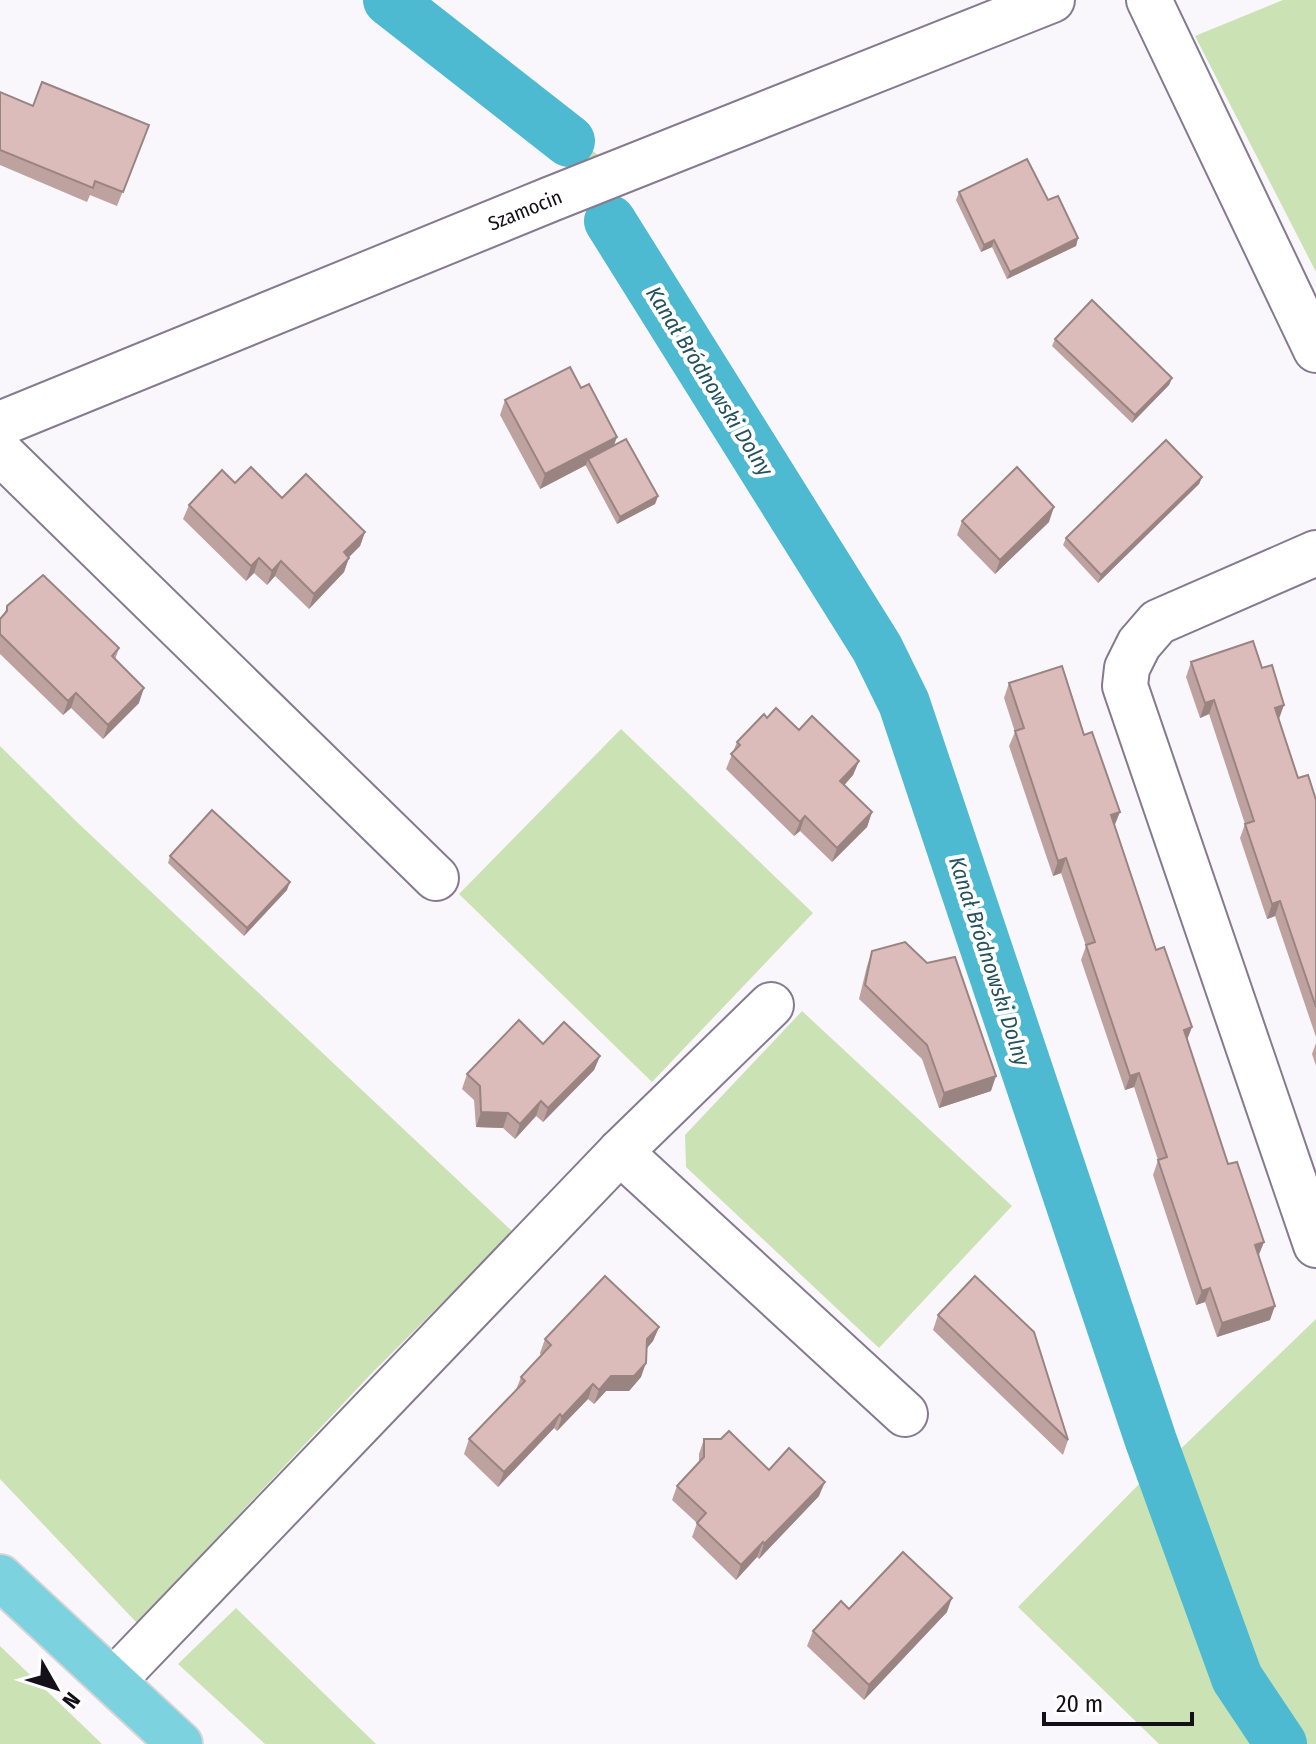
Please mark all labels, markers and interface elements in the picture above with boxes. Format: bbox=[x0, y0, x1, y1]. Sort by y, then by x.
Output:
street label: Szamocin bbox=[485, 184, 565, 236]
water label: Kanał Bródnowski Dolny bbox=[640, 281, 780, 482]
water label: Kanał Bródnowski Dolny bbox=[943, 853, 1036, 1070]
north arrow bbox=[16, 1648, 96, 1728]
scale bar bbox=[1044, 1676, 1192, 1726]
text: N bbox=[57, 1687, 86, 1714]
text: 20 m bbox=[1056, 1690, 1103, 1718]

